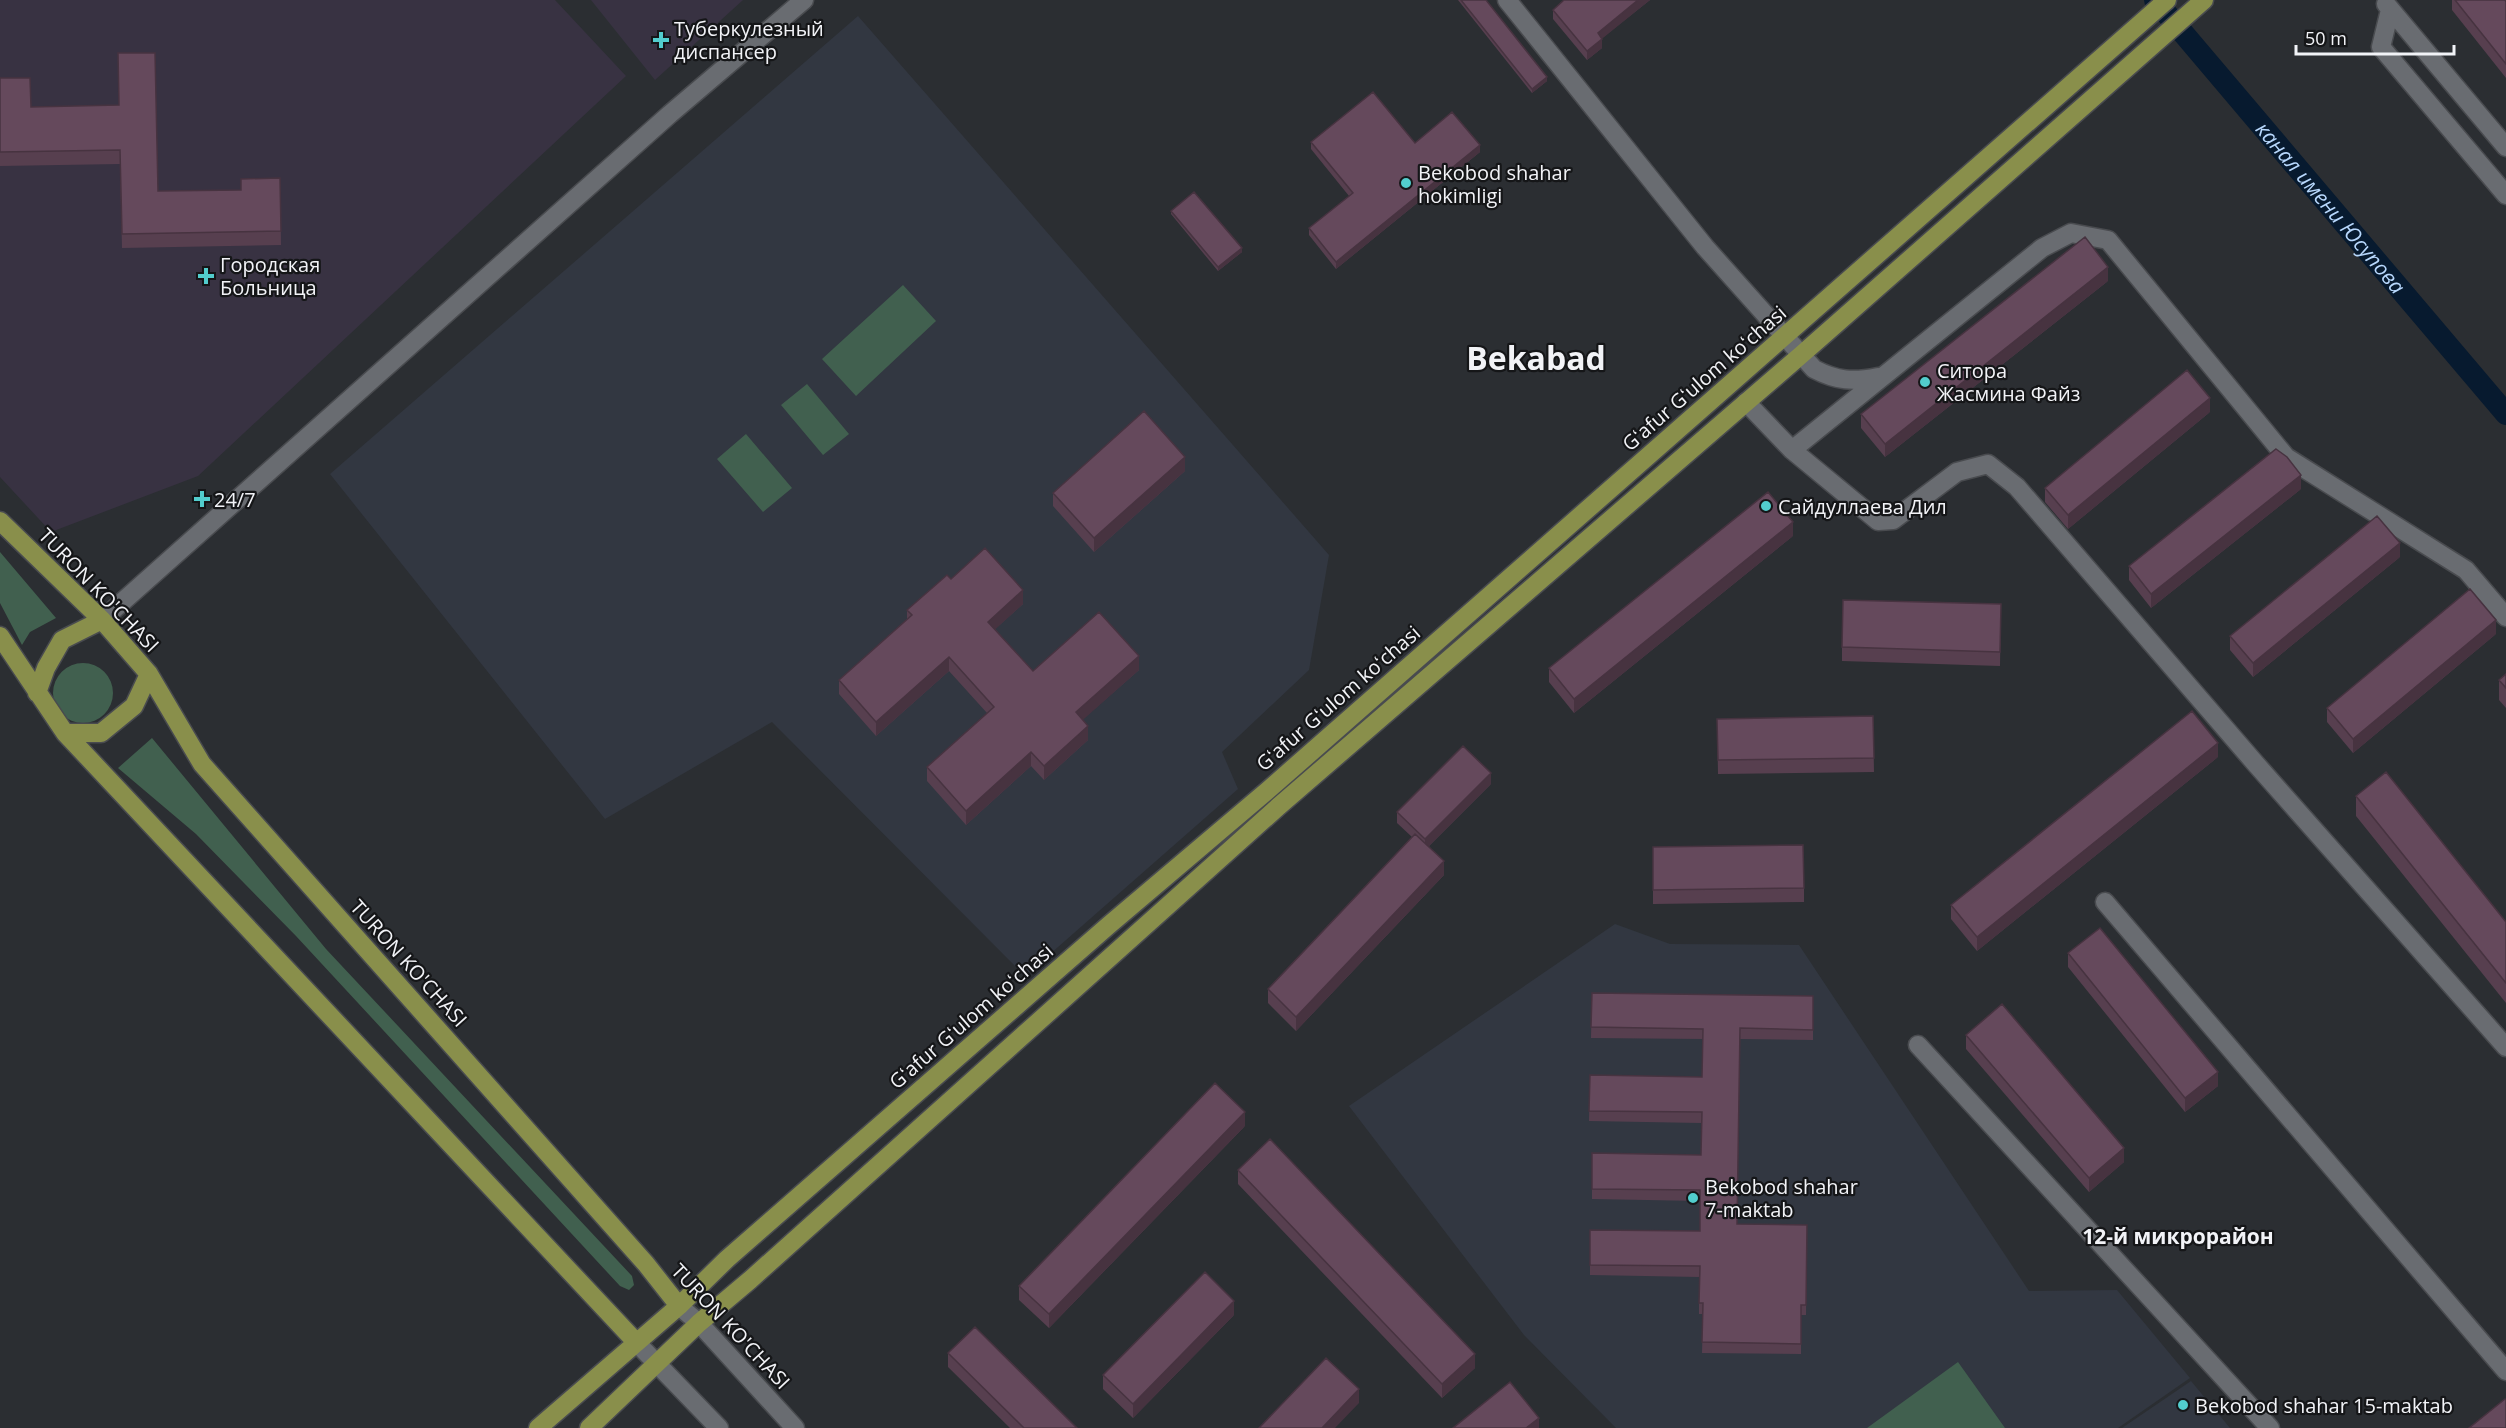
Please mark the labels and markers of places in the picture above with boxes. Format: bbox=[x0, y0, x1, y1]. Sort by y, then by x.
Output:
place label: Туберкулезный диспансер bbox=[674, 15, 824, 65]
marker: Туберкулезный диспансер bbox=[652, 31, 670, 49]
place label: Bekobod shahar hokimligi bbox=[1418, 159, 1571, 209]
marker: Bekobod shahar hokimligi bbox=[1399, 176, 1413, 190]
place label: Городская Больница bbox=[220, 251, 320, 301]
marker: Городская Больница bbox=[197, 267, 215, 285]
place label: Ситора Жасмина Файз bbox=[1937, 357, 2080, 407]
marker: Ситора Жасмина Файз bbox=[1918, 375, 1932, 389]
place label: 24/7 bbox=[214, 486, 256, 513]
marker: 24/7 bbox=[195, 492, 209, 506]
place label: Сайдуллаева Дил bbox=[1778, 493, 1947, 520]
marker: Сайдуллаева Дил bbox=[1759, 499, 1773, 513]
place label: Bekobod shahar 7-maktab bbox=[1705, 1173, 1858, 1223]
marker: Bekobod shahar 7-maktab bbox=[1686, 1191, 1700, 1205]
place label: Bekobod shahar 15-maktab bbox=[2195, 1392, 2453, 1419]
marker: Bekobod shahar 15-maktab bbox=[2176, 1398, 2190, 1412]

